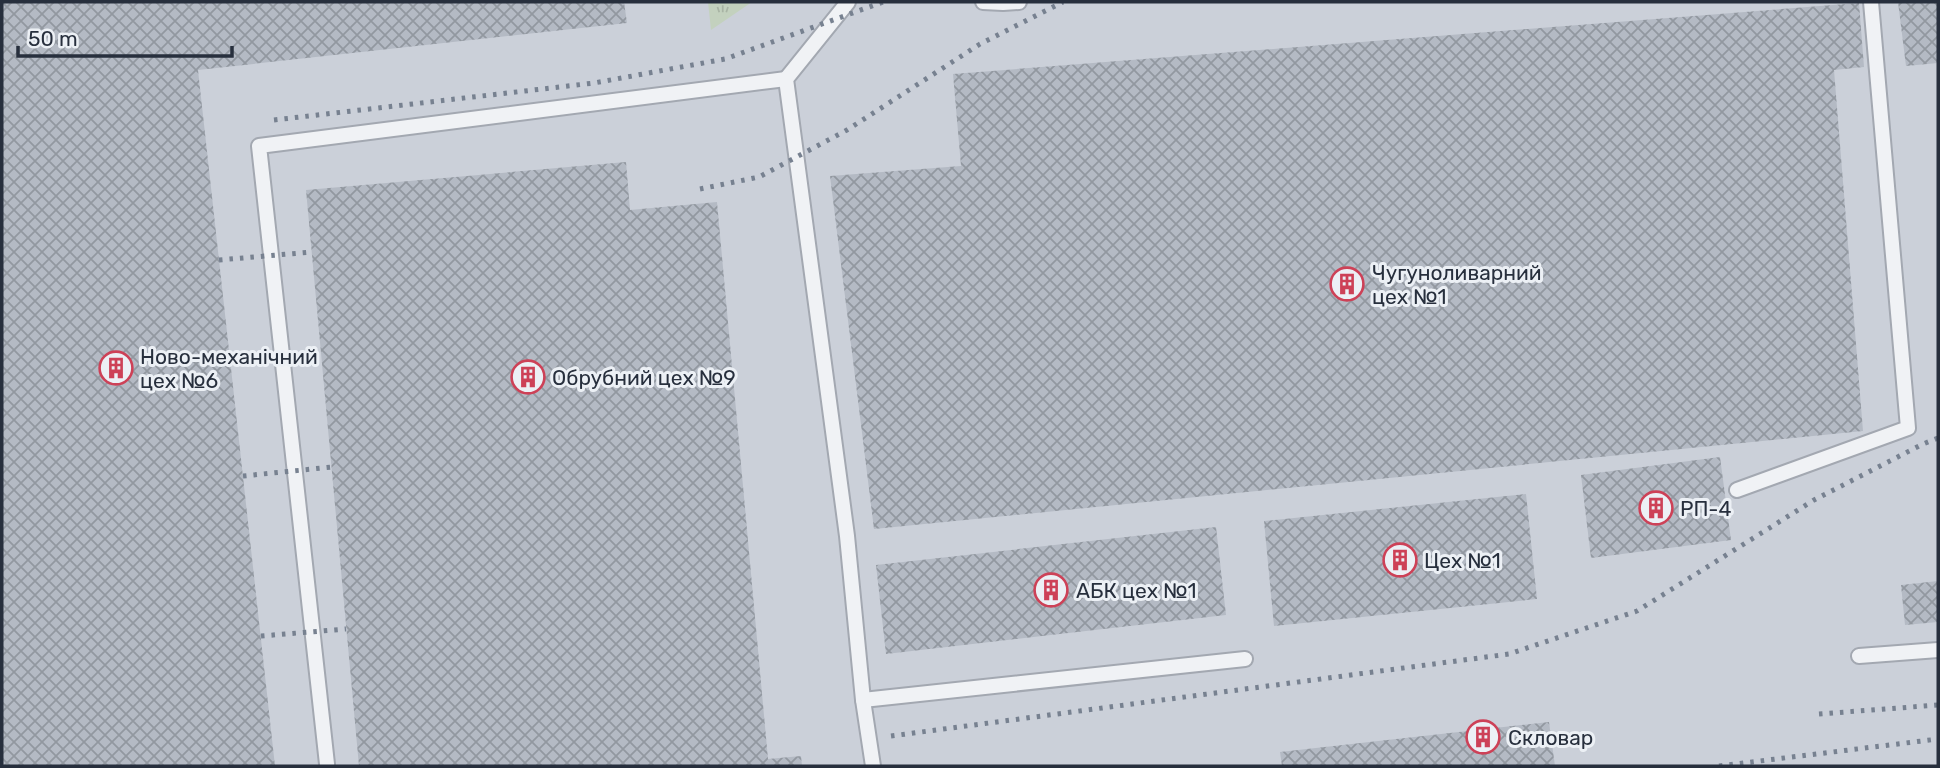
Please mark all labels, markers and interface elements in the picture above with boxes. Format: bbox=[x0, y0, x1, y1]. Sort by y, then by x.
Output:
scale bar bbox=[18, 14, 231, 58]
text: 50 m bbox=[28, 26, 78, 51]
place label: Чугуноливарний цех №1 bbox=[1372, 260, 1542, 309]
building icon: Чугуноливарний цех №1 bbox=[1328, 265, 1366, 303]
place label: Ново-механічний цех №6 bbox=[140, 344, 318, 393]
building icon: Ново-механічний цех №6 bbox=[97, 349, 135, 387]
building icon: Обрубний цех №9 bbox=[509, 358, 547, 396]
place label: Обрубний цех №9 bbox=[552, 365, 736, 390]
building icon: РП-4 bbox=[1637, 489, 1675, 527]
place label: РП-4 bbox=[1680, 496, 1732, 521]
building icon: Цех №1 bbox=[1381, 541, 1419, 579]
place label: Цех №1 bbox=[1424, 548, 1501, 573]
building icon: АБК цех №1 bbox=[1032, 571, 1070, 609]
place label: АБК цех №1 bbox=[1076, 578, 1197, 603]
building icon: Скловар bbox=[1464, 718, 1502, 756]
place label: Скловар bbox=[1508, 725, 1593, 750]

